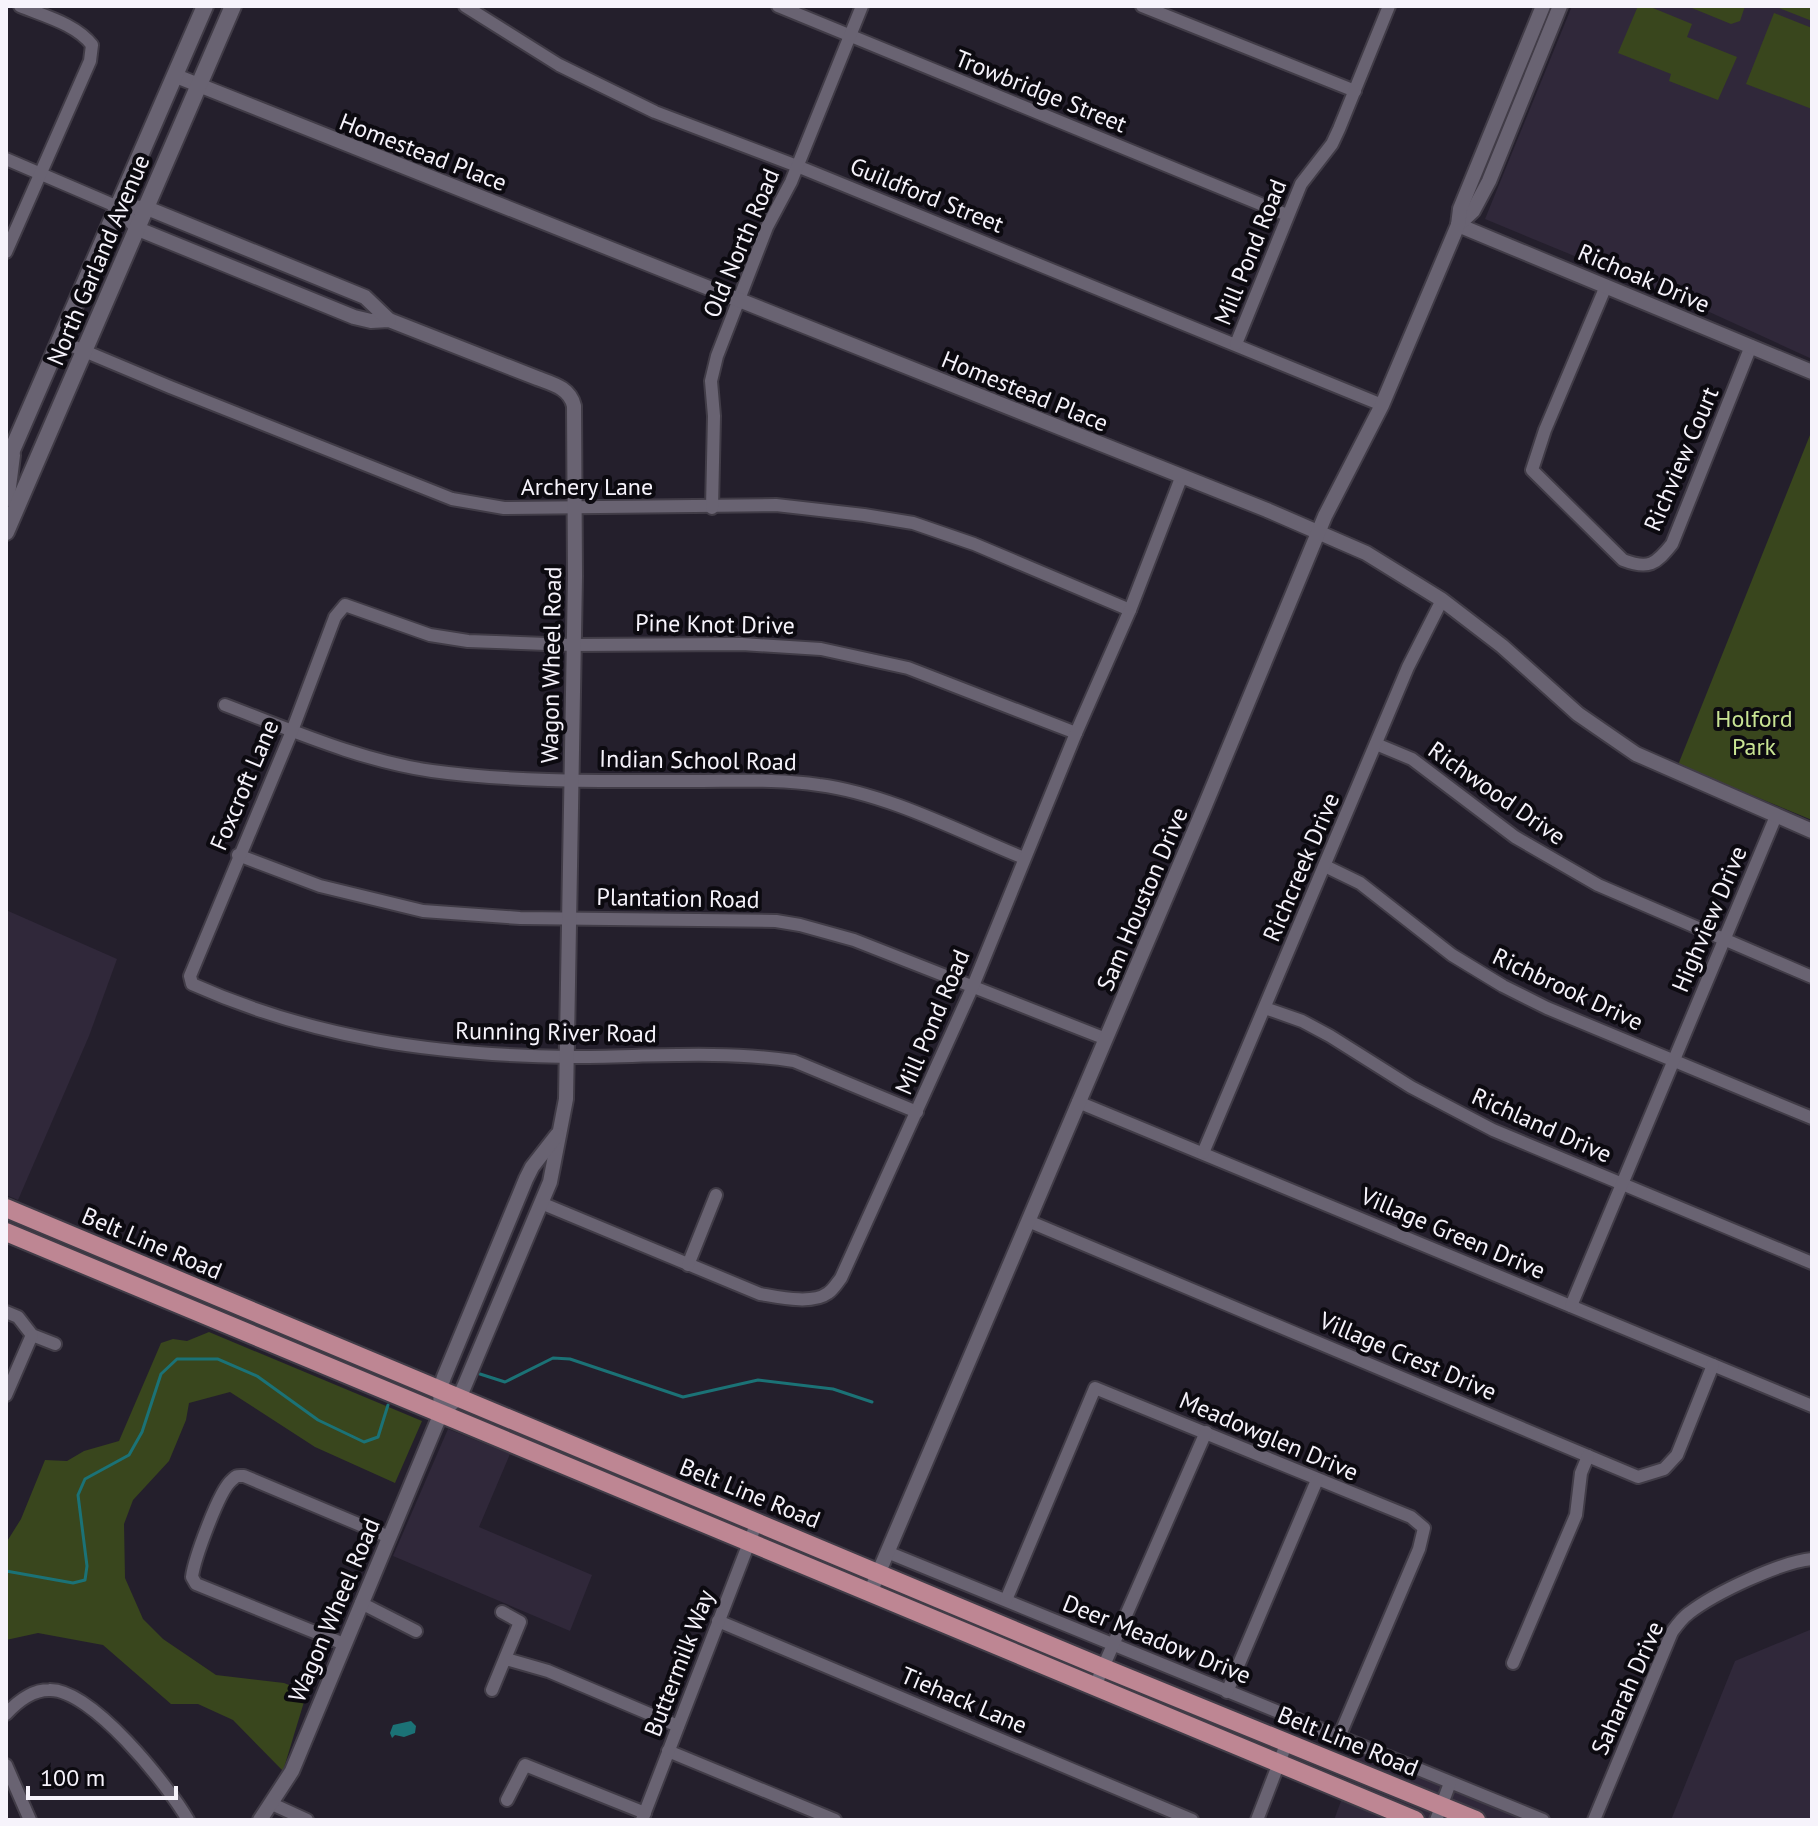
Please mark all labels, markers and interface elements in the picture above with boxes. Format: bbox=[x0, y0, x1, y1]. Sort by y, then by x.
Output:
street label: Trowbridge Street bbox=[951, 42, 1131, 140]
street label: Homestead Place bbox=[335, 106, 511, 198]
street label: North Garland Avenue bbox=[40, 150, 156, 370]
street label: Guildford Street bbox=[846, 150, 1008, 240]
street label: Old North Road bbox=[696, 164, 786, 322]
street label: Mill Pond Road bbox=[1207, 175, 1293, 329]
street label: Richoak Drive bbox=[1573, 236, 1715, 320]
street label: Homestead Place bbox=[937, 344, 1113, 438]
street label: Richview Court bbox=[1637, 382, 1725, 536]
street label: Archery Lane bbox=[521, 471, 653, 502]
street label: Wagon Wheel Road bbox=[534, 566, 568, 764]
street label: Pine Knot Drive bbox=[635, 607, 795, 641]
park label: Holford Park bbox=[1715, 703, 1793, 762]
street label: Foxcroft Lane bbox=[203, 715, 285, 855]
street label: Richwood Drive bbox=[1422, 734, 1572, 852]
street label: Indian School Road bbox=[599, 743, 797, 777]
street label: Richcreek Drive bbox=[1256, 788, 1346, 946]
street label: Sam Houston Drive bbox=[1089, 802, 1195, 996]
street label: Highview Drive bbox=[1664, 841, 1754, 997]
street label: Plantation Road bbox=[596, 881, 760, 915]
street label: Richbrook Drive bbox=[1488, 941, 1648, 1037]
street label: Mill Pond Road bbox=[888, 945, 976, 1099]
street label: Running River Road bbox=[455, 1015, 657, 1049]
street label: Richland Drive bbox=[1467, 1080, 1617, 1170]
street label: Village Green Drive bbox=[1355, 1180, 1550, 1286]
street label: Belt Line Road bbox=[77, 1200, 227, 1286]
street label: Village Crest Drive bbox=[1314, 1304, 1501, 1407]
street label: Meadowglen Drive bbox=[1175, 1384, 1363, 1488]
street label: Belt Line Road bbox=[675, 1451, 825, 1535]
street label: Wagon Wheel Road bbox=[281, 1513, 387, 1707]
street label: Buttermilk Way bbox=[637, 1585, 721, 1741]
street label: Deer Meadow Drive bbox=[1058, 1587, 1256, 1691]
street label: Saharah Drive bbox=[1584, 1616, 1670, 1760]
street label: Tiehack Lane bbox=[896, 1660, 1032, 1740]
street label: Belt Line Road bbox=[1273, 1699, 1423, 1783]
scale bar bbox=[28, 1750, 176, 1800]
text: 100 m bbox=[40, 1762, 105, 1793]

